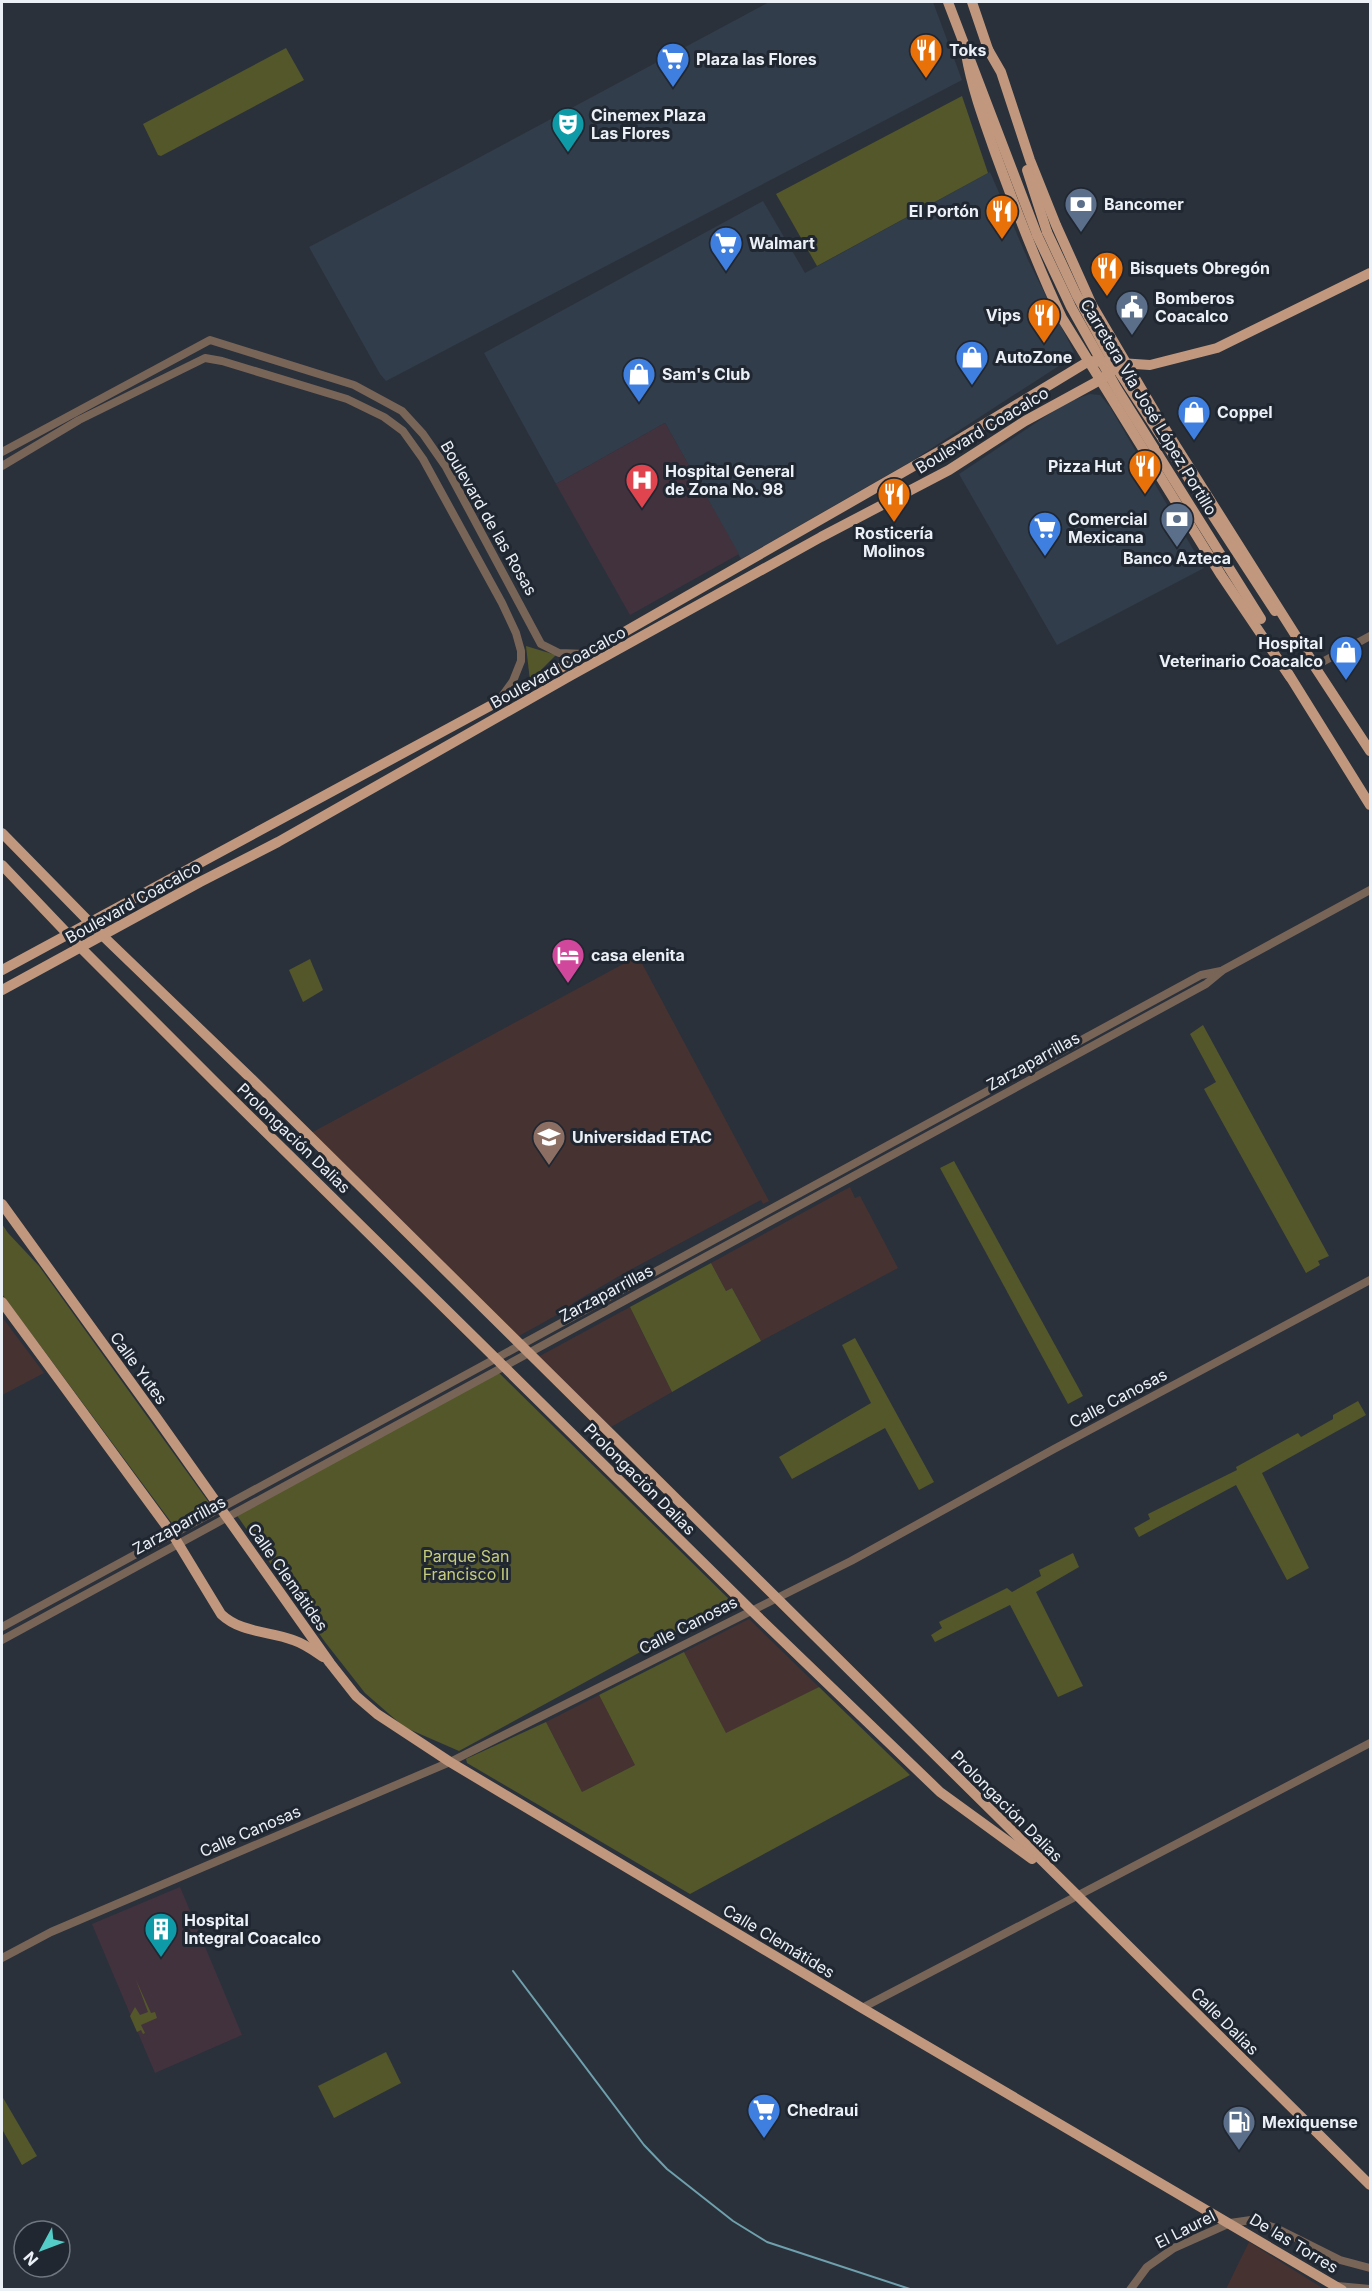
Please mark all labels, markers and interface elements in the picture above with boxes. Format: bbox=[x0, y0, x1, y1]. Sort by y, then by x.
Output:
restaurant icon: Toks bbox=[908, 32, 944, 79]
place label: Toks bbox=[949, 40, 987, 60]
supermarket icon: Plaza las Flores bbox=[655, 41, 691, 88]
place label: Plaza las Flores bbox=[696, 49, 817, 69]
place label: Cinemex Plaza Las Flores bbox=[591, 105, 706, 143]
theatre icon: Cinemex Plaza Las Flores bbox=[550, 106, 586, 153]
bank icon: Bancomer bbox=[1063, 186, 1099, 233]
restaurant icon: El Portón bbox=[984, 193, 1020, 240]
place label: Bancomer bbox=[1104, 194, 1184, 214]
place label: El Portón bbox=[909, 201, 979, 221]
supermarket icon: Walmart bbox=[708, 225, 744, 272]
place label: Walmart bbox=[749, 233, 815, 253]
restaurant icon: Bisquets Obregón bbox=[1089, 250, 1125, 297]
place label: Bisquets Obregón bbox=[1130, 258, 1270, 278]
place label: Bomberos Coacalco bbox=[1155, 288, 1235, 326]
public building icon: Bomberos Coacalco bbox=[1114, 289, 1150, 336]
street label: Carretera Vía José López Portillo bbox=[1076, 295, 1222, 519]
restaurant icon: Vips bbox=[1026, 297, 1062, 344]
place label: Vips bbox=[986, 305, 1021, 325]
shop icon: AutoZone bbox=[954, 339, 990, 386]
place label: AutoZone bbox=[995, 347, 1072, 367]
shop icon: Sam's Club bbox=[621, 356, 657, 403]
place label: Sam's Club bbox=[662, 364, 750, 384]
street label: Boulevard Coacalco bbox=[912, 382, 1052, 478]
shop icon: Coppel bbox=[1176, 394, 1212, 441]
place label: Coppel bbox=[1217, 402, 1273, 422]
street label: Boulevard de las Rosas bbox=[437, 437, 541, 599]
restaurant icon: Pizza Hut bbox=[1127, 448, 1163, 495]
place label: Pizza Hut bbox=[1048, 456, 1122, 476]
place label: Hospital General de Zona No. 98 bbox=[665, 461, 794, 499]
hospital icon: Hospital General de Zona No. 98 bbox=[624, 462, 660, 509]
restaurant icon: Rosticería Molinos bbox=[876, 476, 912, 523]
bank icon: Banco Azteca bbox=[1159, 501, 1195, 548]
place label: Comercial Mexicana bbox=[1068, 509, 1147, 547]
supermarket icon: Comercial Mexicana bbox=[1027, 510, 1063, 557]
place label: Rosticería Molinos bbox=[855, 523, 933, 561]
place label: Banco Azteca bbox=[1123, 548, 1231, 568]
street label: Boulevard Coacalco bbox=[487, 621, 629, 713]
place label: Hospital Veterinario Coacalco bbox=[1159, 633, 1323, 671]
shop icon: Hospital Veterinario Coacalco bbox=[1328, 634, 1364, 681]
street label: Boulevard Coacalco bbox=[62, 856, 204, 948]
hotel icon: casa elenita bbox=[550, 937, 586, 984]
place label: casa elenita bbox=[591, 945, 685, 965]
street label: Zarzaparrillas bbox=[983, 1027, 1083, 1095]
street label: Prolongación Dalias bbox=[233, 1079, 355, 1197]
school or university icon: Universidad ETAC bbox=[531, 1119, 567, 1166]
place label: Universidad ETAC bbox=[572, 1127, 712, 1147]
street label: Zarzaparrillas bbox=[556, 1260, 656, 1326]
street label: Calle Yutes bbox=[106, 1328, 172, 1408]
street label: Calle Canosas bbox=[1066, 1364, 1170, 1432]
street label: Prolongación Dalias bbox=[580, 1419, 700, 1539]
street label: Zarzaparrillas bbox=[129, 1491, 229, 1559]
street label: Calle Clemátides bbox=[243, 1519, 333, 1635]
park label: Parque San Francisco II bbox=[423, 1546, 509, 1584]
street label: Calle Canosas bbox=[635, 1592, 741, 1658]
street label: Prolongación Dalias bbox=[947, 1746, 1067, 1866]
street label: Calle Canosas bbox=[196, 1801, 304, 1861]
street label: Calle Clemátides bbox=[719, 1900, 839, 1982]
place label: Hospital Integral Coacalco bbox=[184, 1910, 321, 1948]
building icon: Hospital Integral Coacalco bbox=[143, 1911, 179, 1958]
street label: Calle Dalias bbox=[1187, 1983, 1263, 2059]
supermarket icon: Chedraui bbox=[746, 2092, 782, 2139]
place label: Chedraui bbox=[787, 2100, 858, 2120]
fuel station icon: Mexiquense bbox=[1221, 2104, 1257, 2151]
place label: Mexiquense bbox=[1262, 2112, 1358, 2132]
street label: El Laurel bbox=[1152, 2205, 1218, 2253]
street label: De las Torres bbox=[1246, 2209, 1342, 2277]
north arrow bbox=[12, 2219, 72, 2279]
text: N bbox=[19, 2248, 42, 2270]

